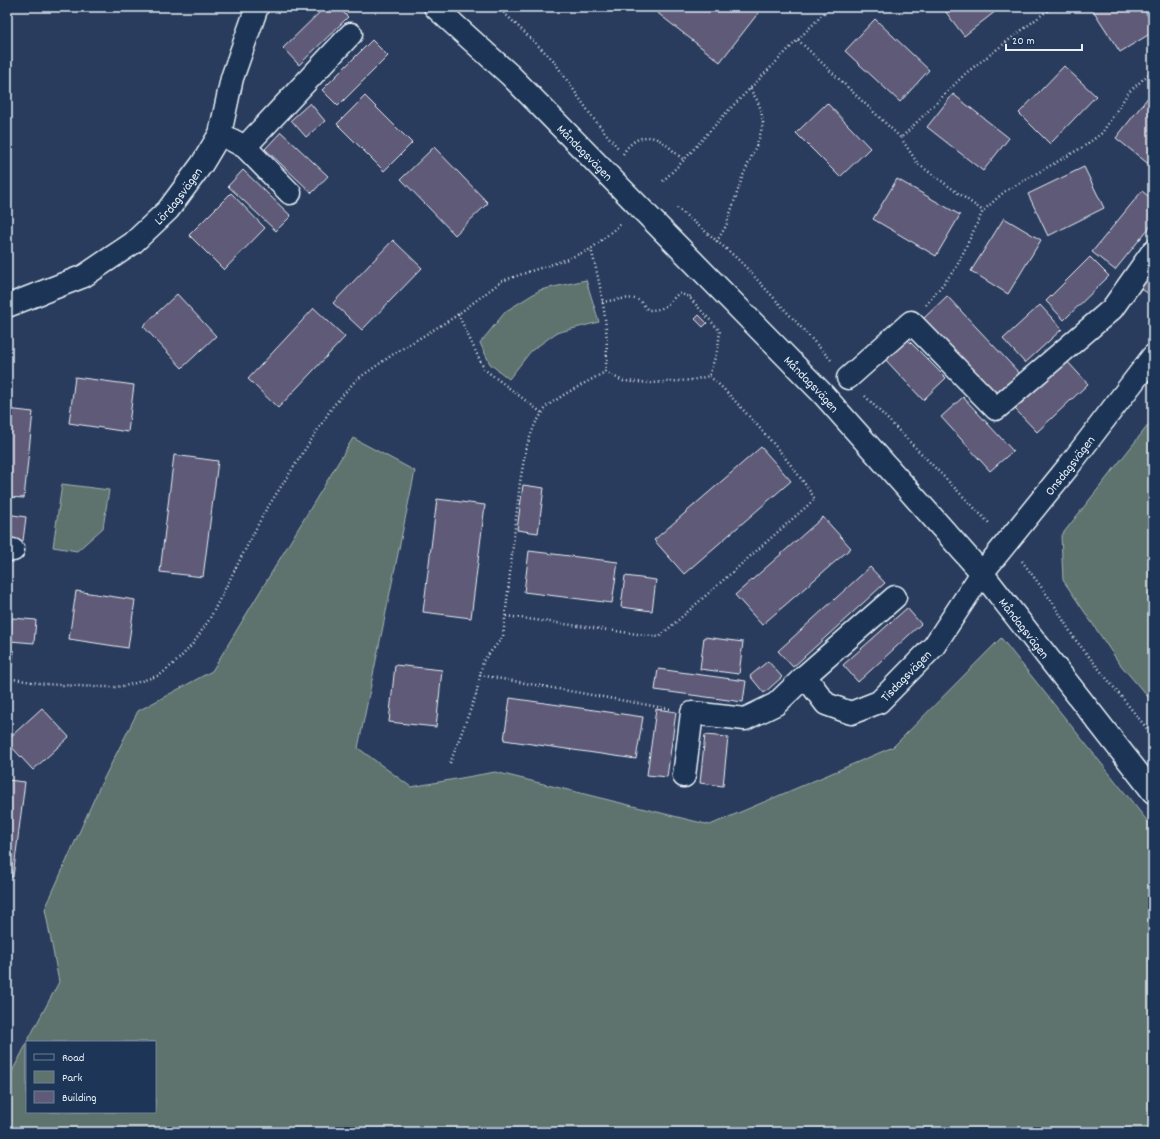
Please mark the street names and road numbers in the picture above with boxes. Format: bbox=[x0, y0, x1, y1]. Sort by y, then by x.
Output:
street label: Måndagsvägen bbox=[551, 121, 616, 186]
street label: Lördagsvägen bbox=[151, 164, 208, 231]
street label: Måndagsvägen bbox=[778, 352, 842, 418]
street label: Onsdagsvägen bbox=[1041, 432, 1101, 501]
street label: Måndagsvägen bbox=[993, 595, 1053, 664]
street label: Tisdagsvägen bbox=[877, 647, 937, 707]

